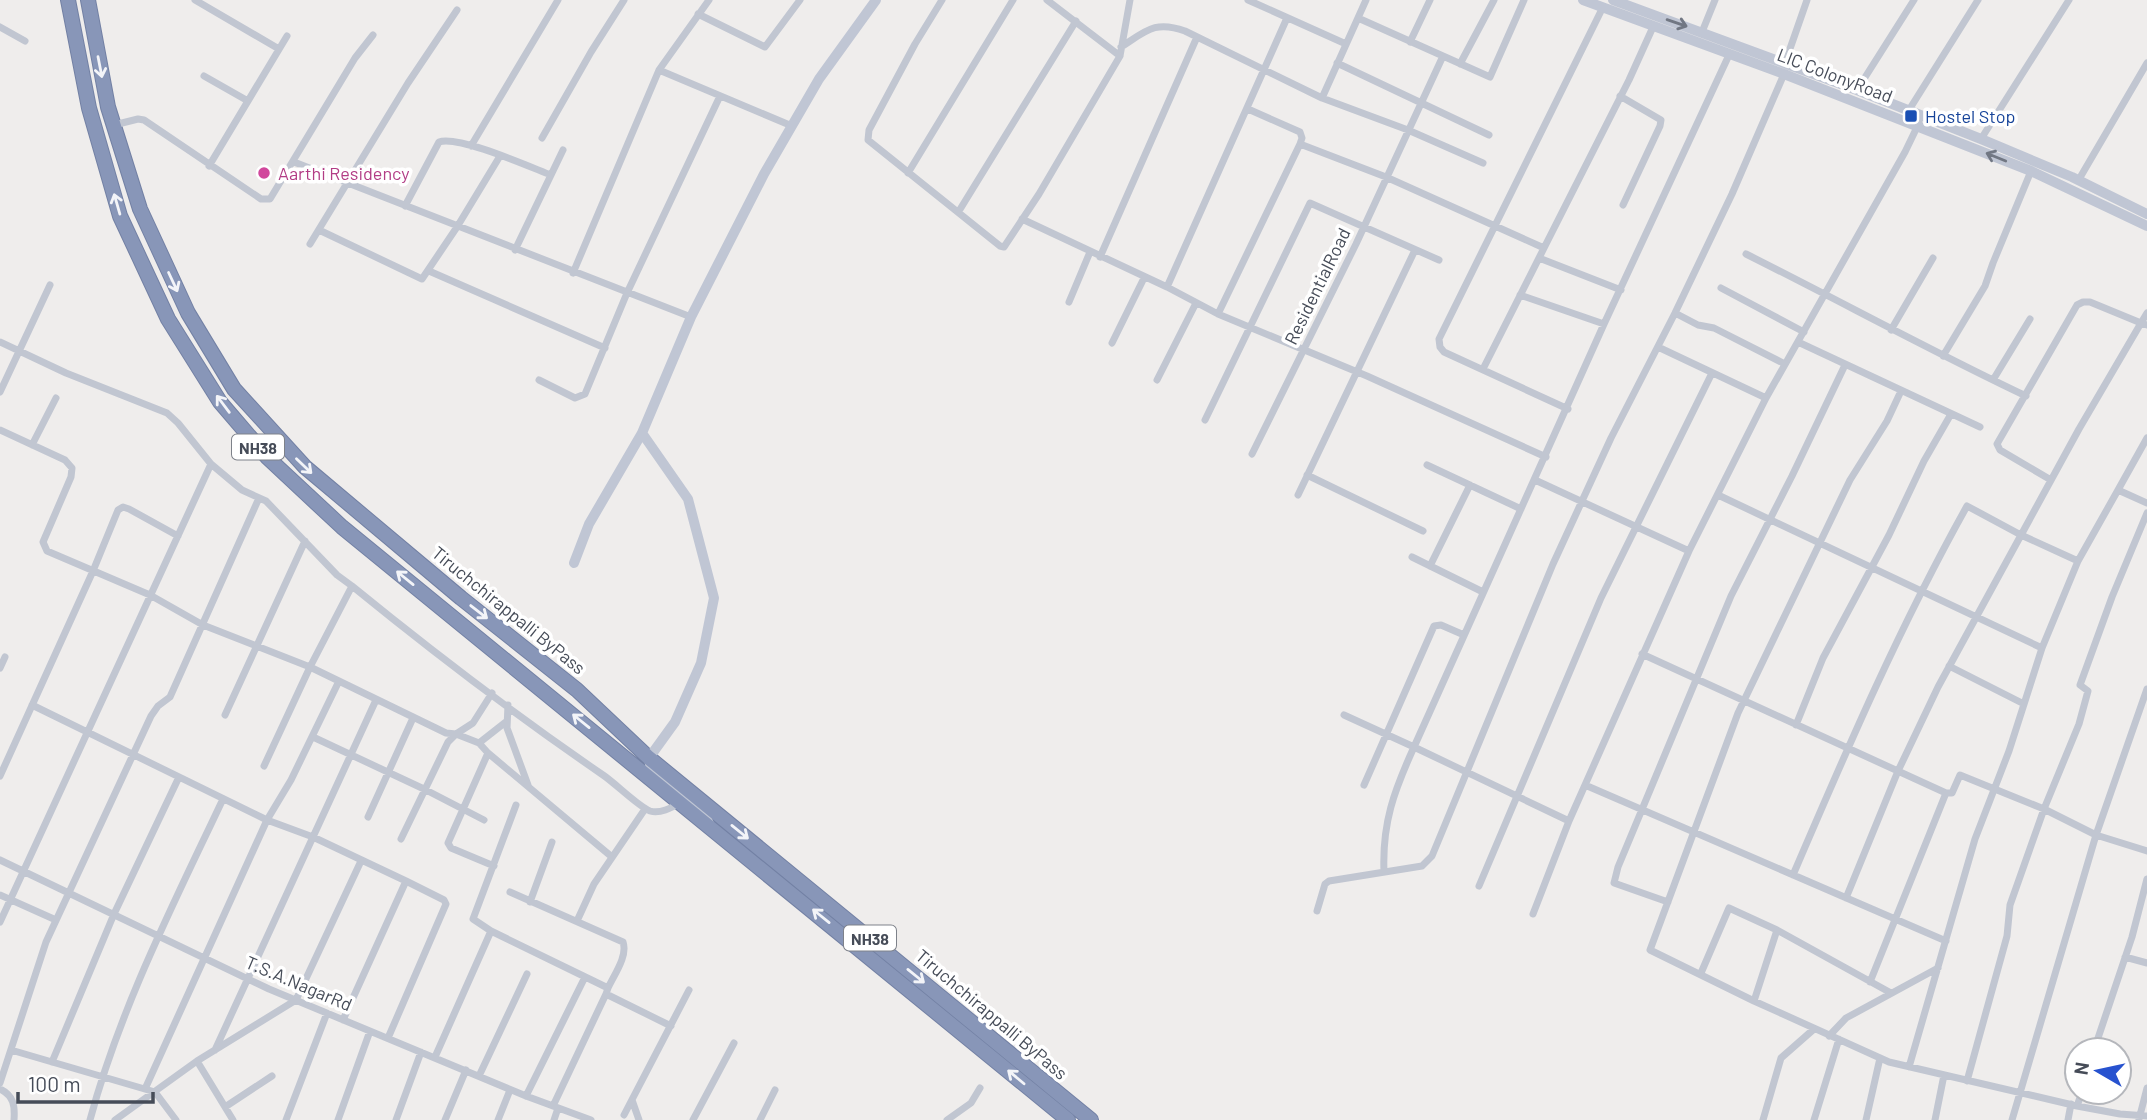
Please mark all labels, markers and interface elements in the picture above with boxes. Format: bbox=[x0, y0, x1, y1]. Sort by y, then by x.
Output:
one-way arrow bbox=[1665, 18, 1687, 31]
street label: LIC ColonyRoad bbox=[1774, 43, 1896, 107]
one-way arrow bbox=[94, 55, 108, 78]
place label: Hostel Stop bbox=[1925, 105, 2015, 127]
marker: Hostel Stop bbox=[1903, 108, 1919, 124]
one-way arrow bbox=[1986, 149, 2007, 162]
place label: Aarthi Residency bbox=[278, 162, 410, 184]
marker: Aarthi Residency bbox=[256, 165, 272, 181]
one-way arrow bbox=[109, 194, 122, 216]
street label: ResidentialRoad bbox=[1279, 224, 1355, 348]
one-way arrow bbox=[167, 270, 180, 292]
one-way arrow bbox=[216, 396, 231, 414]
road number: NH38 bbox=[232, 434, 284, 460]
one-way arrow bbox=[295, 457, 312, 474]
street label: Tiruchchirappalli ByPass bbox=[428, 541, 590, 679]
one-way arrow bbox=[396, 570, 414, 586]
one-way arrow bbox=[469, 604, 487, 619]
one-way arrow bbox=[573, 714, 591, 729]
one-way arrow bbox=[731, 824, 749, 840]
one-way arrow bbox=[813, 909, 831, 924]
road number: NH38 bbox=[844, 926, 896, 950]
street label: Tiruchchirappalli ByPass bbox=[912, 944, 1072, 1084]
street label: T.S.A.NagarRd bbox=[242, 951, 356, 1015]
one-way arrow bbox=[907, 968, 925, 984]
north arrow bbox=[2063, 1036, 2133, 1106]
scale bar bbox=[18, 1060, 152, 1104]
text: N bbox=[2068, 1060, 2093, 1076]
one-way arrow bbox=[1007, 1069, 1025, 1084]
text: 100 m bbox=[28, 1071, 81, 1096]

